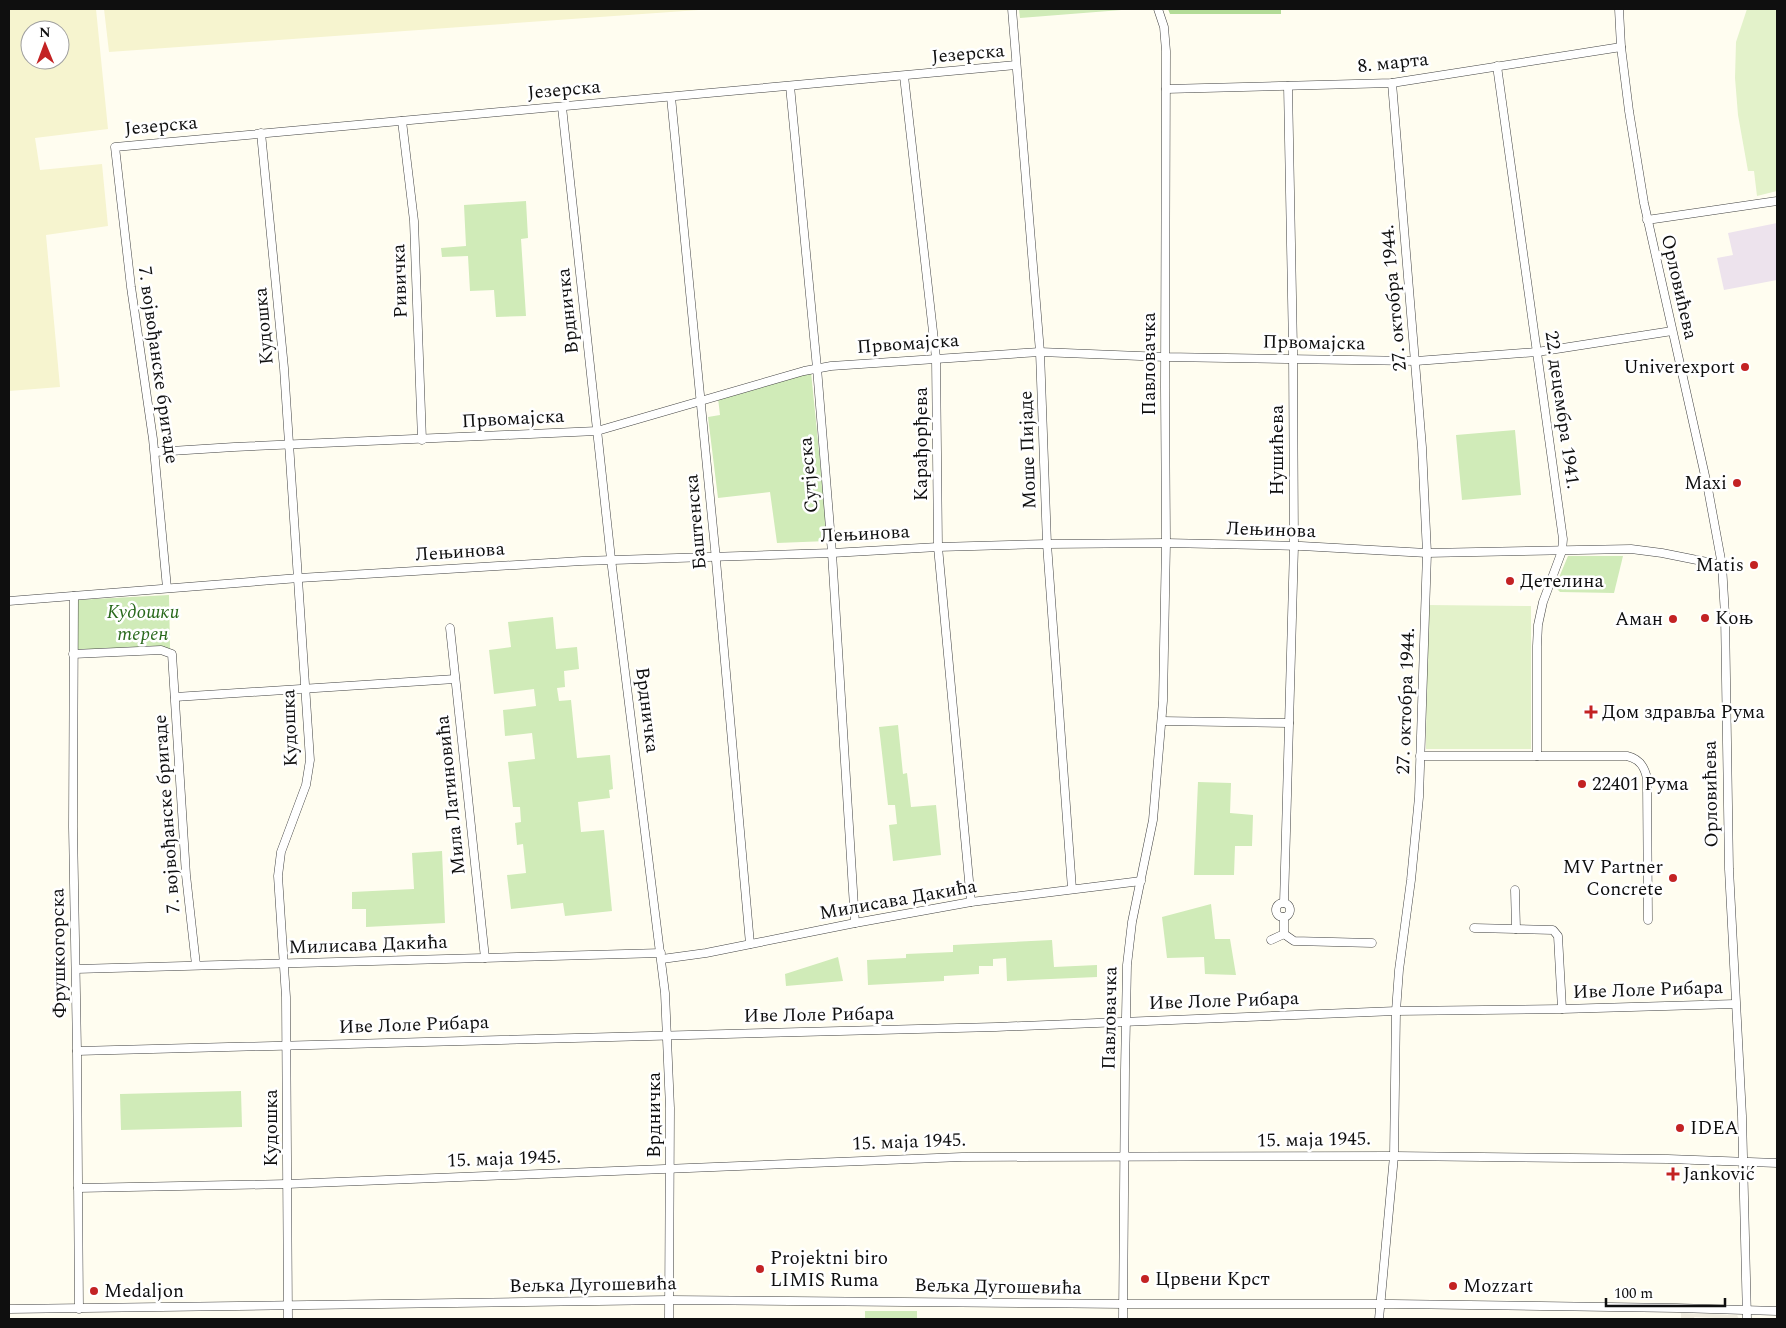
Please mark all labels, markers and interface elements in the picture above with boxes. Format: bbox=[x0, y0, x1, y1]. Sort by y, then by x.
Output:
north arrow bbox=[20, 20, 70, 70]
text: N bbox=[39, 22, 51, 43]
street label: Језерска bbox=[930, 36, 1007, 72]
street label: 8. марта bbox=[1356, 45, 1431, 81]
street label: Језерска bbox=[526, 72, 603, 108]
street label: Језерска bbox=[123, 108, 200, 144]
street label: 27. октобра 1944. bbox=[1373, 224, 1415, 372]
street label: Орловићева bbox=[1653, 232, 1705, 343]
street label: Ривичка bbox=[384, 243, 416, 319]
street label: 7. војвођанске бригаде bbox=[130, 264, 186, 466]
street label: Врдничка bbox=[549, 266, 587, 355]
street label: Кудошка bbox=[246, 285, 282, 366]
street label: Павловачка bbox=[1135, 312, 1164, 416]
street label: Првомајска bbox=[856, 326, 961, 362]
street label: Првомајска bbox=[1262, 328, 1366, 358]
street label: 22. децембра 1941. bbox=[1537, 329, 1587, 491]
place label: Univerexport bbox=[1623, 353, 1735, 382]
marker: Univerexport bbox=[1739, 361, 1751, 373]
street label: Карађорђева bbox=[907, 386, 936, 501]
street label: Моше Пијаде bbox=[1011, 390, 1045, 510]
street label: Првомајска bbox=[461, 402, 566, 436]
street label: Нушићева bbox=[1263, 404, 1292, 495]
street label: Сутјеска bbox=[791, 435, 827, 514]
place label: Maxi bbox=[1684, 469, 1727, 498]
street label: Баштенска bbox=[677, 472, 715, 571]
marker: Maxi bbox=[1731, 477, 1743, 489]
street label: Лењинова bbox=[1226, 514, 1317, 546]
street label: Лењинова bbox=[819, 517, 911, 551]
street label: Лењинова bbox=[414, 534, 507, 570]
place label: Matis bbox=[1696, 551, 1744, 580]
marker: Matis bbox=[1748, 559, 1760, 571]
place label: Детелина bbox=[1520, 567, 1604, 596]
marker: Детелина bbox=[1504, 575, 1516, 587]
park label: Кудошки терен bbox=[107, 598, 179, 649]
place label: Коњ bbox=[1715, 604, 1754, 633]
place label: Аман bbox=[1615, 605, 1663, 634]
marker: Коњ bbox=[1699, 612, 1711, 624]
marker: Аман bbox=[1667, 613, 1679, 625]
street label: 27. октобра 1944. bbox=[1389, 627, 1423, 775]
street label: Врдничка bbox=[627, 665, 667, 755]
street label: Кудошка bbox=[274, 688, 306, 767]
place label: Дом здравља Рума bbox=[1602, 698, 1765, 727]
marker: Дом здравља Рума bbox=[1584, 705, 1598, 719]
street label: Мила Латиновића bbox=[428, 713, 474, 876]
street label: 7. војвођанске бригаде bbox=[146, 714, 188, 914]
street label: Орловићева bbox=[1696, 739, 1726, 848]
place label: 22401 Рума bbox=[1592, 770, 1689, 799]
marker: 22401 Рума bbox=[1576, 778, 1588, 790]
place label: MV Partner Concrete bbox=[1563, 853, 1663, 904]
street label: Милисава Дакића bbox=[817, 872, 980, 928]
marker: MV Partner Concrete bbox=[1667, 872, 1679, 884]
street label: Фрушкогорска bbox=[43, 887, 75, 1018]
street label: Милисава Дакића bbox=[288, 928, 449, 962]
street label: Павловачка bbox=[1095, 965, 1125, 1070]
street label: Иве Лоле Рибара bbox=[1572, 973, 1724, 1007]
street label: Иве Лоле Рибара bbox=[1148, 984, 1300, 1018]
street label: Иве Лоле Рибара bbox=[744, 999, 895, 1031]
street label: Иве Лоле Рибара bbox=[338, 1008, 490, 1042]
street label: Врдничка bbox=[640, 1071, 669, 1158]
street label: Кудошка bbox=[257, 1089, 286, 1167]
place label: IDEA bbox=[1690, 1114, 1739, 1143]
marker: IDEA bbox=[1674, 1122, 1686, 1134]
street label: 15. маја 1945. bbox=[1257, 1125, 1371, 1155]
street label: 15. маја 1945. bbox=[852, 1126, 966, 1158]
street label: 15. маја 1945. bbox=[447, 1143, 561, 1175]
place label: Janković bbox=[1683, 1160, 1755, 1189]
marker: Janković bbox=[1667, 1168, 1679, 1180]
place label: Projektni biro LIMIS Ruma bbox=[770, 1244, 888, 1295]
marker: Projektni biro LIMIS Ruma bbox=[754, 1263, 766, 1275]
place label: Црвени Крст bbox=[1155, 1265, 1270, 1294]
street label: Вељка Дугошевића bbox=[509, 1269, 678, 1301]
street label: Вељка Дугошевића bbox=[914, 1271, 1083, 1303]
place label: Mozzart bbox=[1463, 1272, 1533, 1301]
marker: Црвени Крст bbox=[1139, 1273, 1151, 1285]
scale bar bbox=[1606, 1276, 1725, 1308]
place label: Medaljon bbox=[104, 1277, 184, 1306]
marker: Mozzart bbox=[1447, 1280, 1459, 1292]
text: 100 m bbox=[1614, 1282, 1653, 1305]
marker: Medaljon bbox=[88, 1285, 100, 1297]

